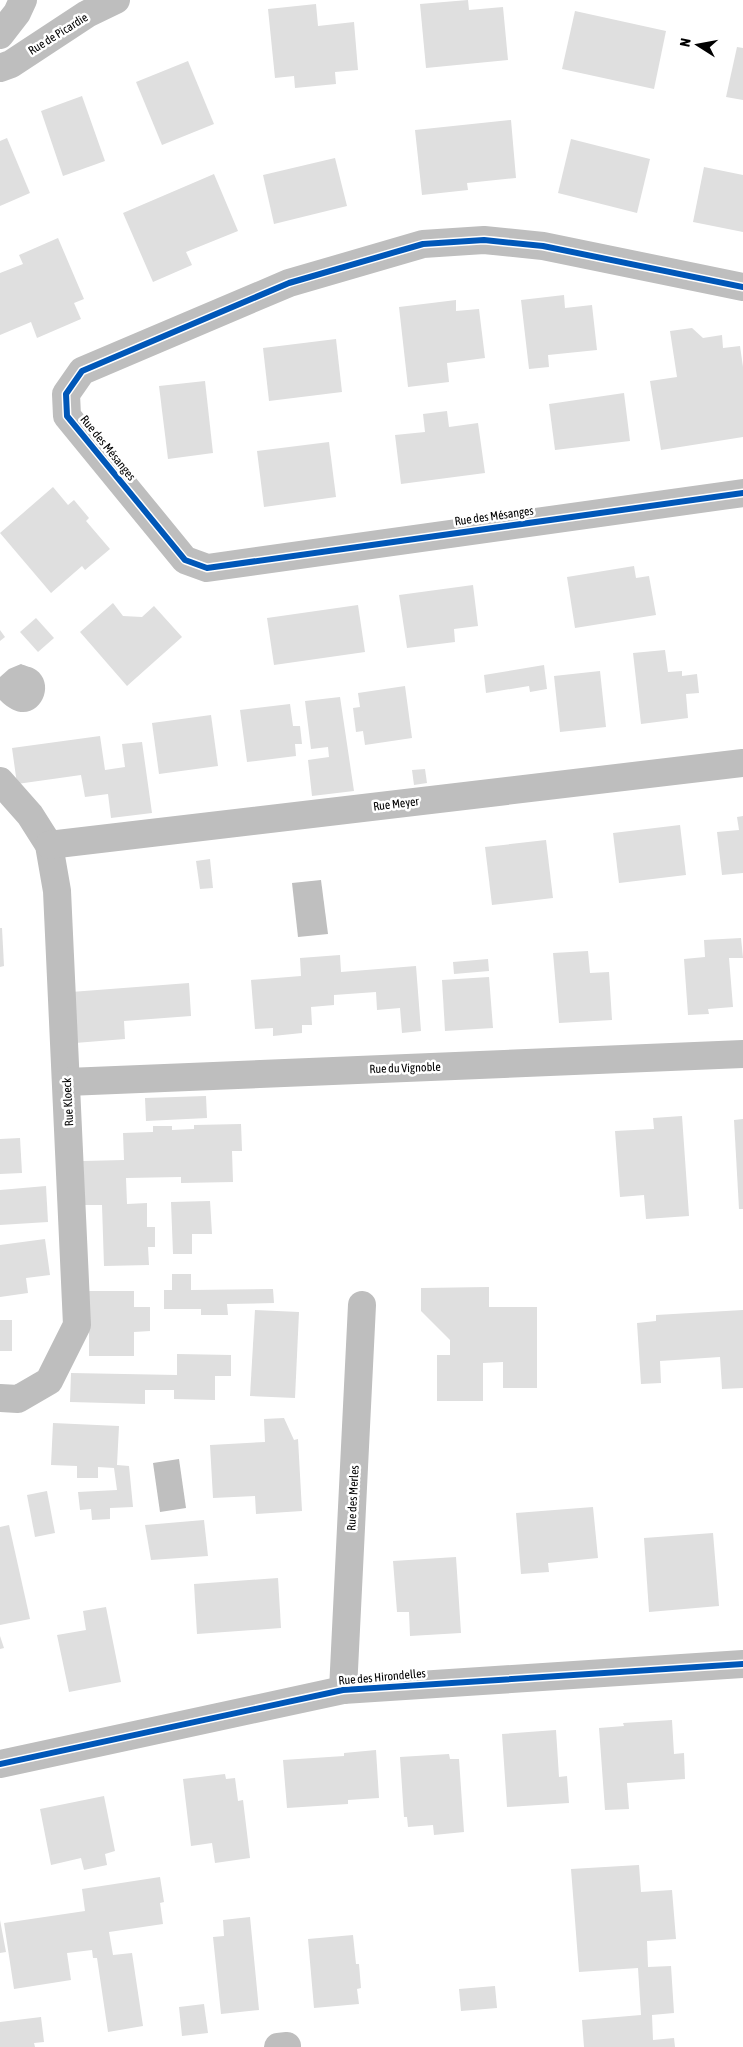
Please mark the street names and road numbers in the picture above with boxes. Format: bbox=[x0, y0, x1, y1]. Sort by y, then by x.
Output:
street label: Rue de Picardie bbox=[26, 10, 90, 58]
street label: Rue des Mésanges bbox=[78, 413, 138, 483]
street label: Rue des Mésanges bbox=[454, 504, 534, 528]
street label: Rue Meyer bbox=[372, 794, 420, 814]
street label: Rue du Vignoble bbox=[369, 1060, 441, 1076]
street label: Rue Kloeck bbox=[60, 1077, 76, 1127]
street label: Rue des Merles bbox=[344, 1465, 362, 1531]
street label: Rue des Hirondelles bbox=[338, 1666, 426, 1688]

